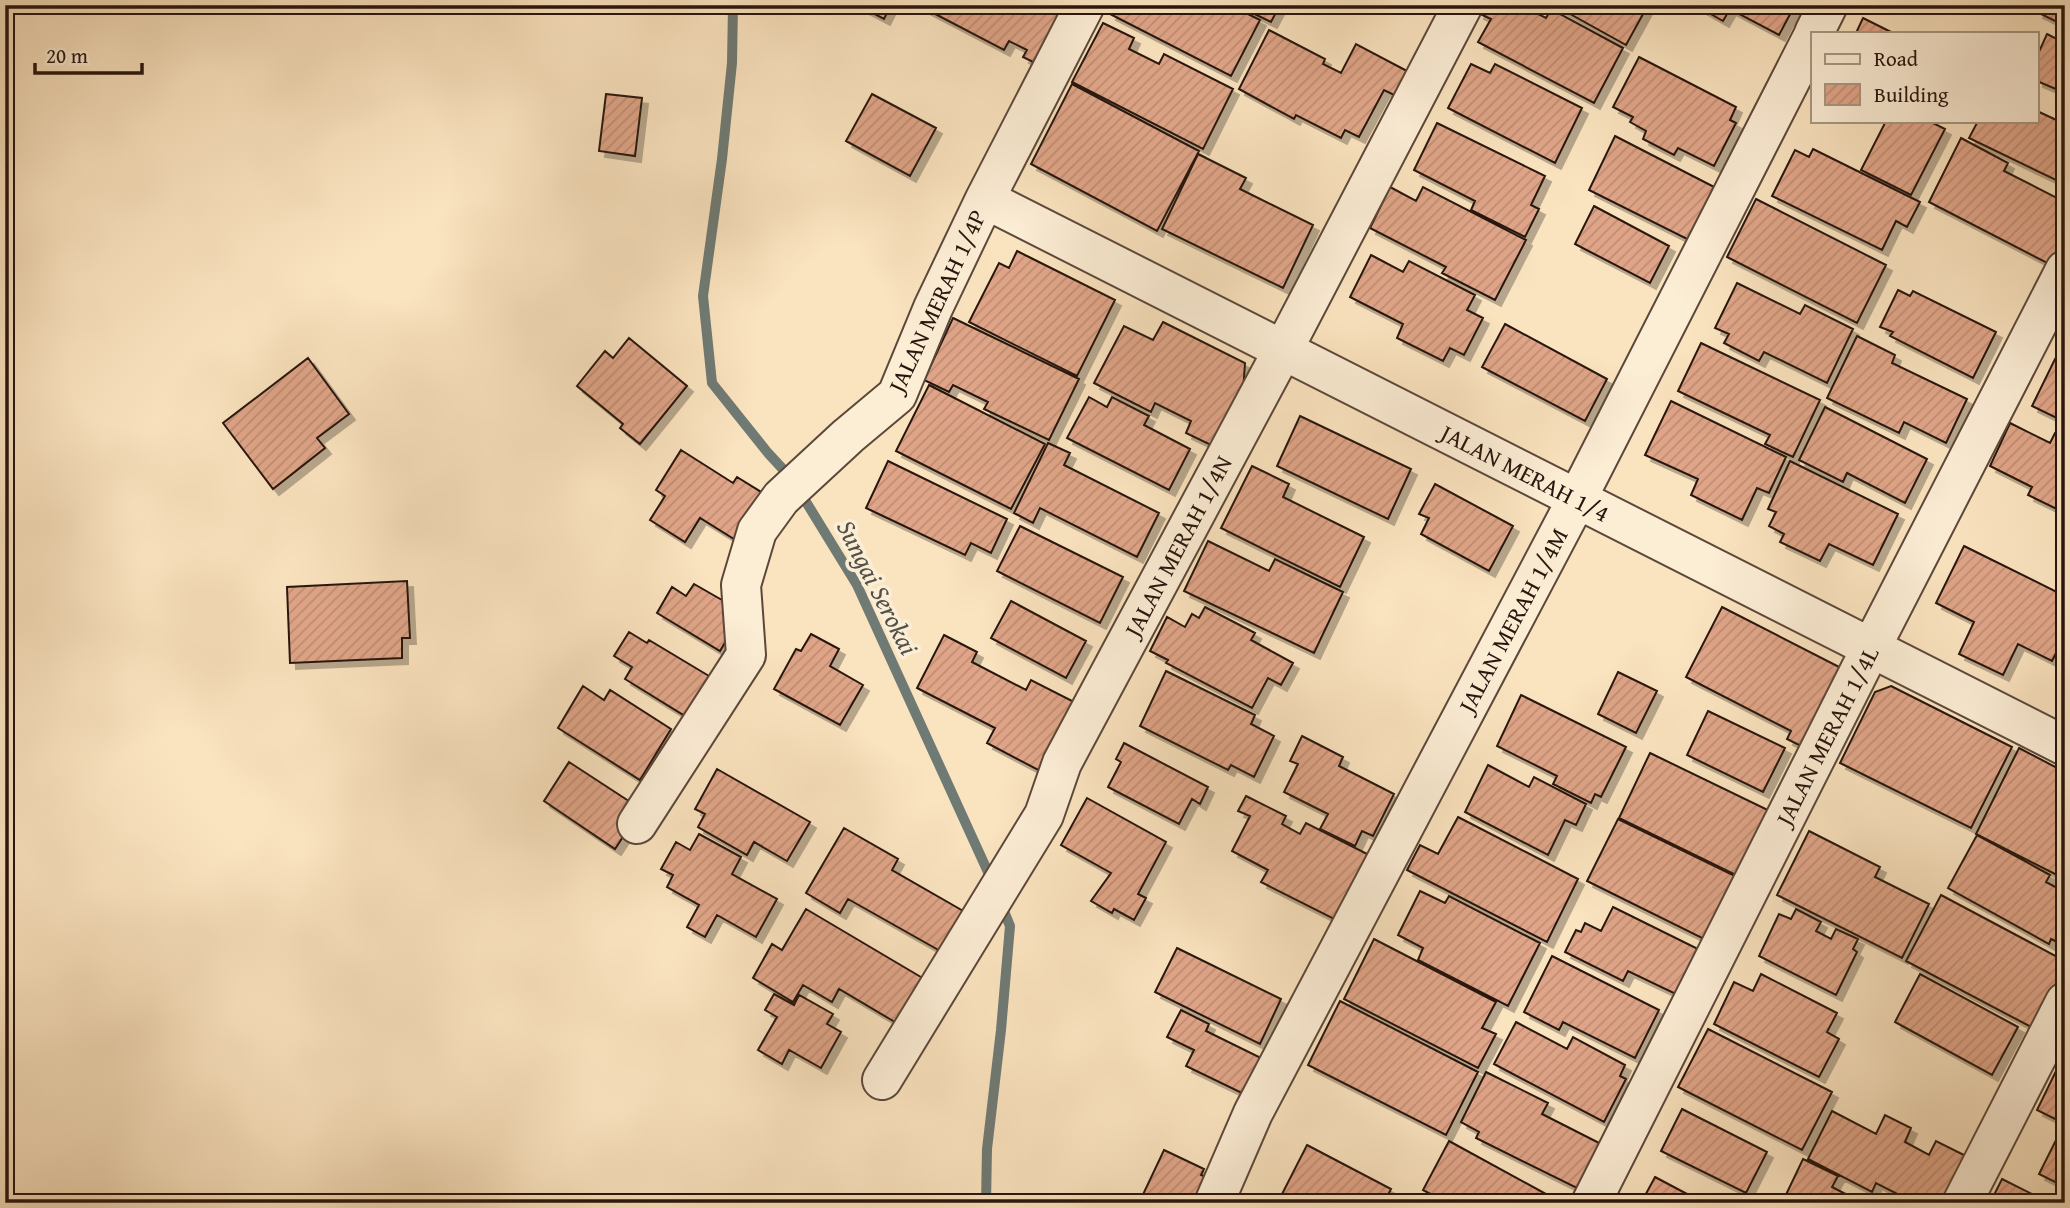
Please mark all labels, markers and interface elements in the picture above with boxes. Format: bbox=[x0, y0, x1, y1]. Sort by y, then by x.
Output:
scale bar bbox=[35, 32, 142, 76]
legend bbox=[1811, 32, 2038, 122]
text: 20 m bbox=[46, 40, 88, 71]
text: Road bbox=[1874, 43, 1919, 74]
text: Building bbox=[1874, 79, 1949, 110]
street label: JALAN MERAH 1/4P bbox=[878, 204, 995, 401]
street label: JALAN MERAH 1/4 bbox=[1432, 414, 1615, 531]
street label: JALAN MERAH 1/4N bbox=[1114, 449, 1241, 646]
water label: Sungai Serokai bbox=[827, 513, 929, 662]
street label: JALAN MERAH 1/4M bbox=[1448, 521, 1577, 721]
street label: JALAN MERAH 1/4L bbox=[1765, 640, 1887, 834]

